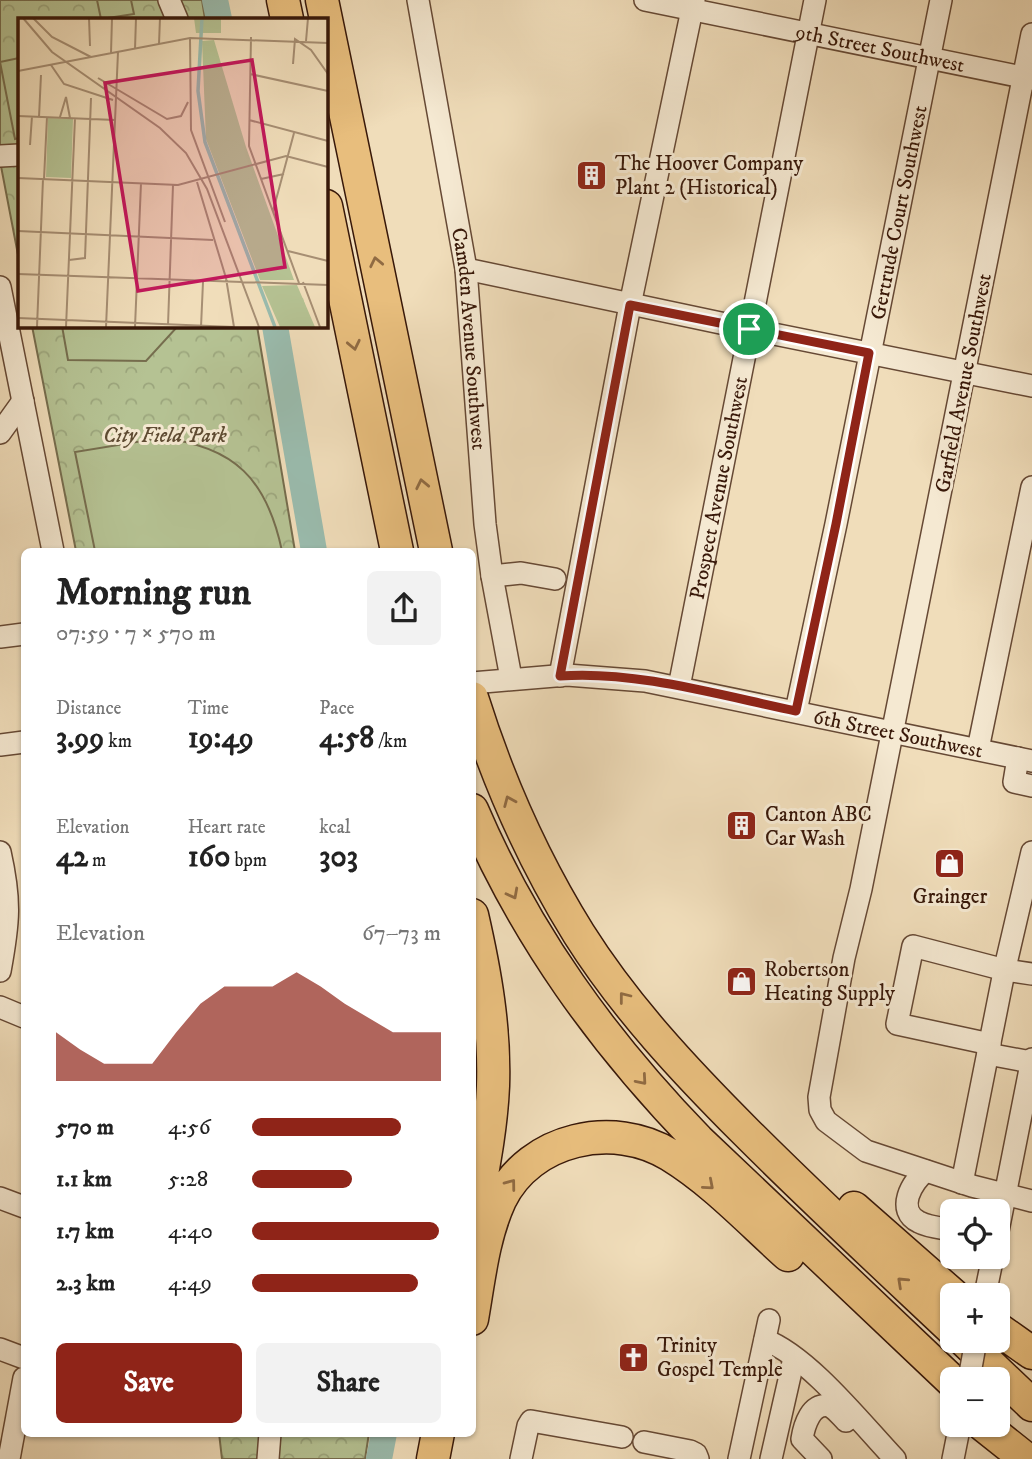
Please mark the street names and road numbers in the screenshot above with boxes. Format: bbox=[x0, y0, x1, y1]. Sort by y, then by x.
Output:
street label: 9th Street Southwest bbox=[792, 19, 967, 79]
street label: Gertrude Court Southwest bbox=[865, 103, 934, 322]
street label: Camden Avenue Southwest bbox=[445, 226, 491, 451]
street label: Garfield Avenue Southwest bbox=[930, 271, 998, 495]
street label: Prospect Avenue Southwest bbox=[685, 374, 754, 602]
street label: 6th Street Southwest bbox=[811, 704, 985, 765]

